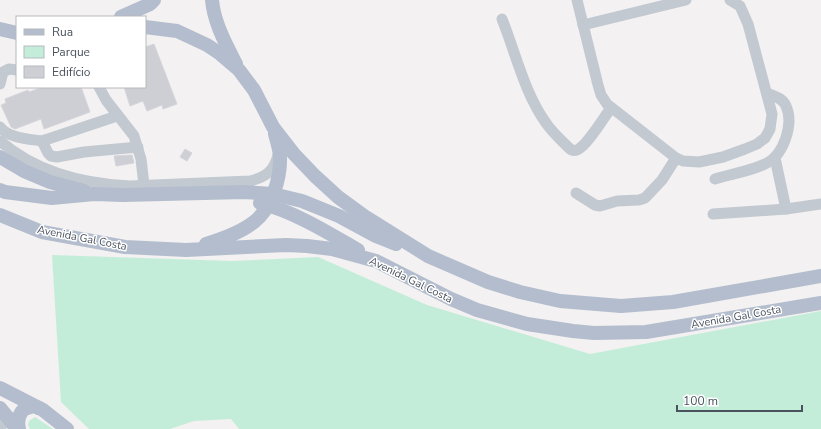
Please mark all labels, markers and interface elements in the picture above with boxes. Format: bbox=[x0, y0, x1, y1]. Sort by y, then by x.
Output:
legend bbox=[16, 16, 146, 88]
text: Rua bbox=[52, 24, 73, 40]
text: Parque bbox=[52, 44, 90, 60]
text: Edifício bbox=[52, 64, 91, 80]
street label: Avenida Gal Costa bbox=[36, 222, 128, 254]
street label: Avenida Gal Costa bbox=[367, 253, 455, 307]
street label: Avenida Gal Costa bbox=[690, 302, 782, 332]
scale bar bbox=[677, 387, 802, 413]
text: 100 m bbox=[683, 393, 718, 409]

